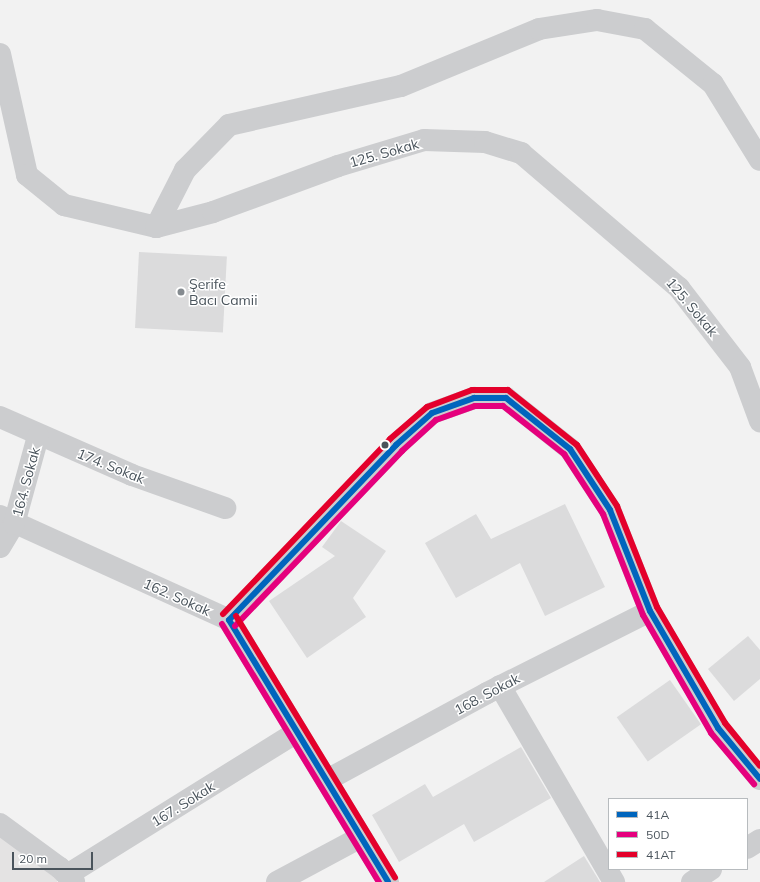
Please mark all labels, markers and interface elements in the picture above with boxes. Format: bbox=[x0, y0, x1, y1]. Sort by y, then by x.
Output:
street label: 125. Sokak bbox=[347, 135, 421, 171]
street label: 125. Sokak bbox=[663, 274, 721, 340]
place label: Şerife Bacı Camii bbox=[189, 276, 258, 308]
marker: Şerife Bacı Camii bbox=[176, 287, 186, 297]
unlabelled marker bbox=[380, 440, 390, 450]
street label: 164. Sokak bbox=[9, 445, 43, 519]
street label: 174. Sokak bbox=[75, 445, 147, 487]
street label: 162. Sokak bbox=[141, 575, 213, 619]
street label: 168. Sokak bbox=[451, 670, 523, 718]
street label: 167. Sokak bbox=[148, 778, 218, 830]
legend bbox=[608, 798, 748, 870]
text: 41A bbox=[646, 807, 669, 822]
text: 50D bbox=[646, 827, 669, 842]
scale bar bbox=[14, 844, 95, 870]
text: 41AT bbox=[646, 847, 676, 862]
text: 20 m bbox=[19, 851, 47, 866]

